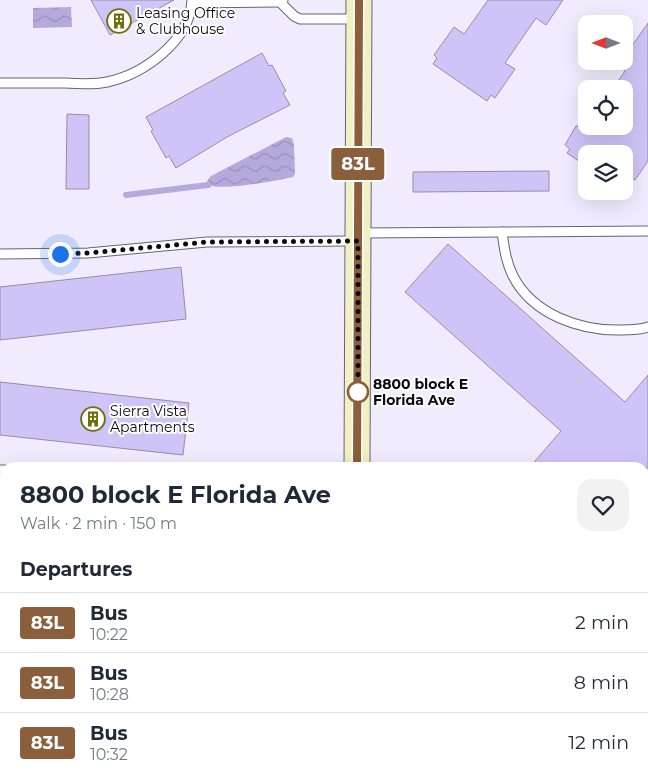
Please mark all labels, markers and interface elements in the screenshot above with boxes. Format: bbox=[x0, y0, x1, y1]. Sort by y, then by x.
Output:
place label: Leasing Office & Clubhouse bbox=[136, 4, 235, 38]
building icon: Leasing Office & Clubhouse bbox=[106, 8, 132, 34]
north arrow bbox=[578, 15, 632, 70]
map controls bbox=[578, 15, 633, 200]
button: locate bbox=[578, 80, 633, 135]
button: layers bbox=[578, 145, 633, 200]
line badge: 83L bbox=[329, 148, 387, 180]
text: 83L bbox=[341, 153, 375, 175]
your location bbox=[48, 242, 73, 267]
place label: 8800 block E Florida Ave bbox=[373, 375, 468, 409]
marker: 8800 block E Florida Ave bbox=[347, 381, 369, 403]
place label: Sierra Vista Apartments bbox=[110, 402, 195, 436]
building icon: Sierra Vista Apartments bbox=[80, 406, 106, 432]
button: heart bbox=[577, 479, 629, 531]
text: 8800 block E Florida Ave bbox=[20, 480, 331, 509]
text: Walk · 2 min · 150 m bbox=[20, 514, 177, 533]
text: Departures bbox=[20, 558, 132, 581]
text: Bus bbox=[90, 602, 128, 625]
text: 2 min bbox=[575, 611, 629, 634]
text: 83L bbox=[31, 612, 64, 634]
text: 10:22 bbox=[90, 625, 128, 644]
text: Bus bbox=[90, 662, 128, 685]
text: 8 min bbox=[574, 671, 629, 694]
text: 83L bbox=[31, 672, 64, 694]
text: 10:28 bbox=[90, 685, 129, 704]
text: Bus bbox=[90, 722, 128, 745]
text: 12 min bbox=[568, 731, 629, 754]
text: 83L bbox=[31, 732, 64, 754]
text: 10:32 bbox=[90, 745, 128, 764]

